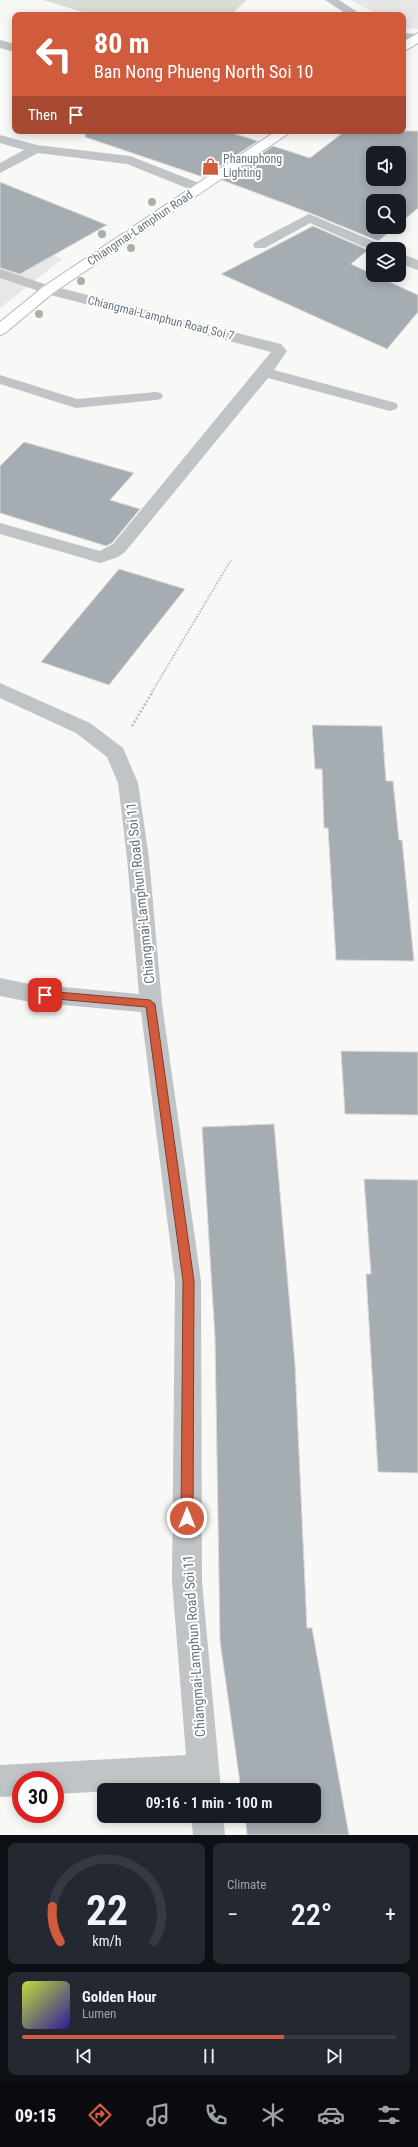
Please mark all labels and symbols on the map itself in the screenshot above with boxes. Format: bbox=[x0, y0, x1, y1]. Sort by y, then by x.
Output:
place label: Phanuphong Lighting bbox=[223, 152, 282, 180]
shop icon: Phanuphong Lighting bbox=[200, 156, 220, 176]
street label: Chiangmai-Lamphun Road bbox=[85, 188, 195, 268]
street label: Chiangmai-Lamphun Road Soi 7 bbox=[86, 293, 236, 343]
street label: Chiangmai-Lamphun Road Soi 11 bbox=[123, 801, 157, 985]
pin bbox=[28, 978, 62, 1012]
position arrow bbox=[166, 1497, 208, 1539]
street label: Chiangmai-Lamphun Road Soi 11 bbox=[180, 1554, 208, 1738]
speed limit sign: 30 bbox=[12, 1771, 64, 1823]

